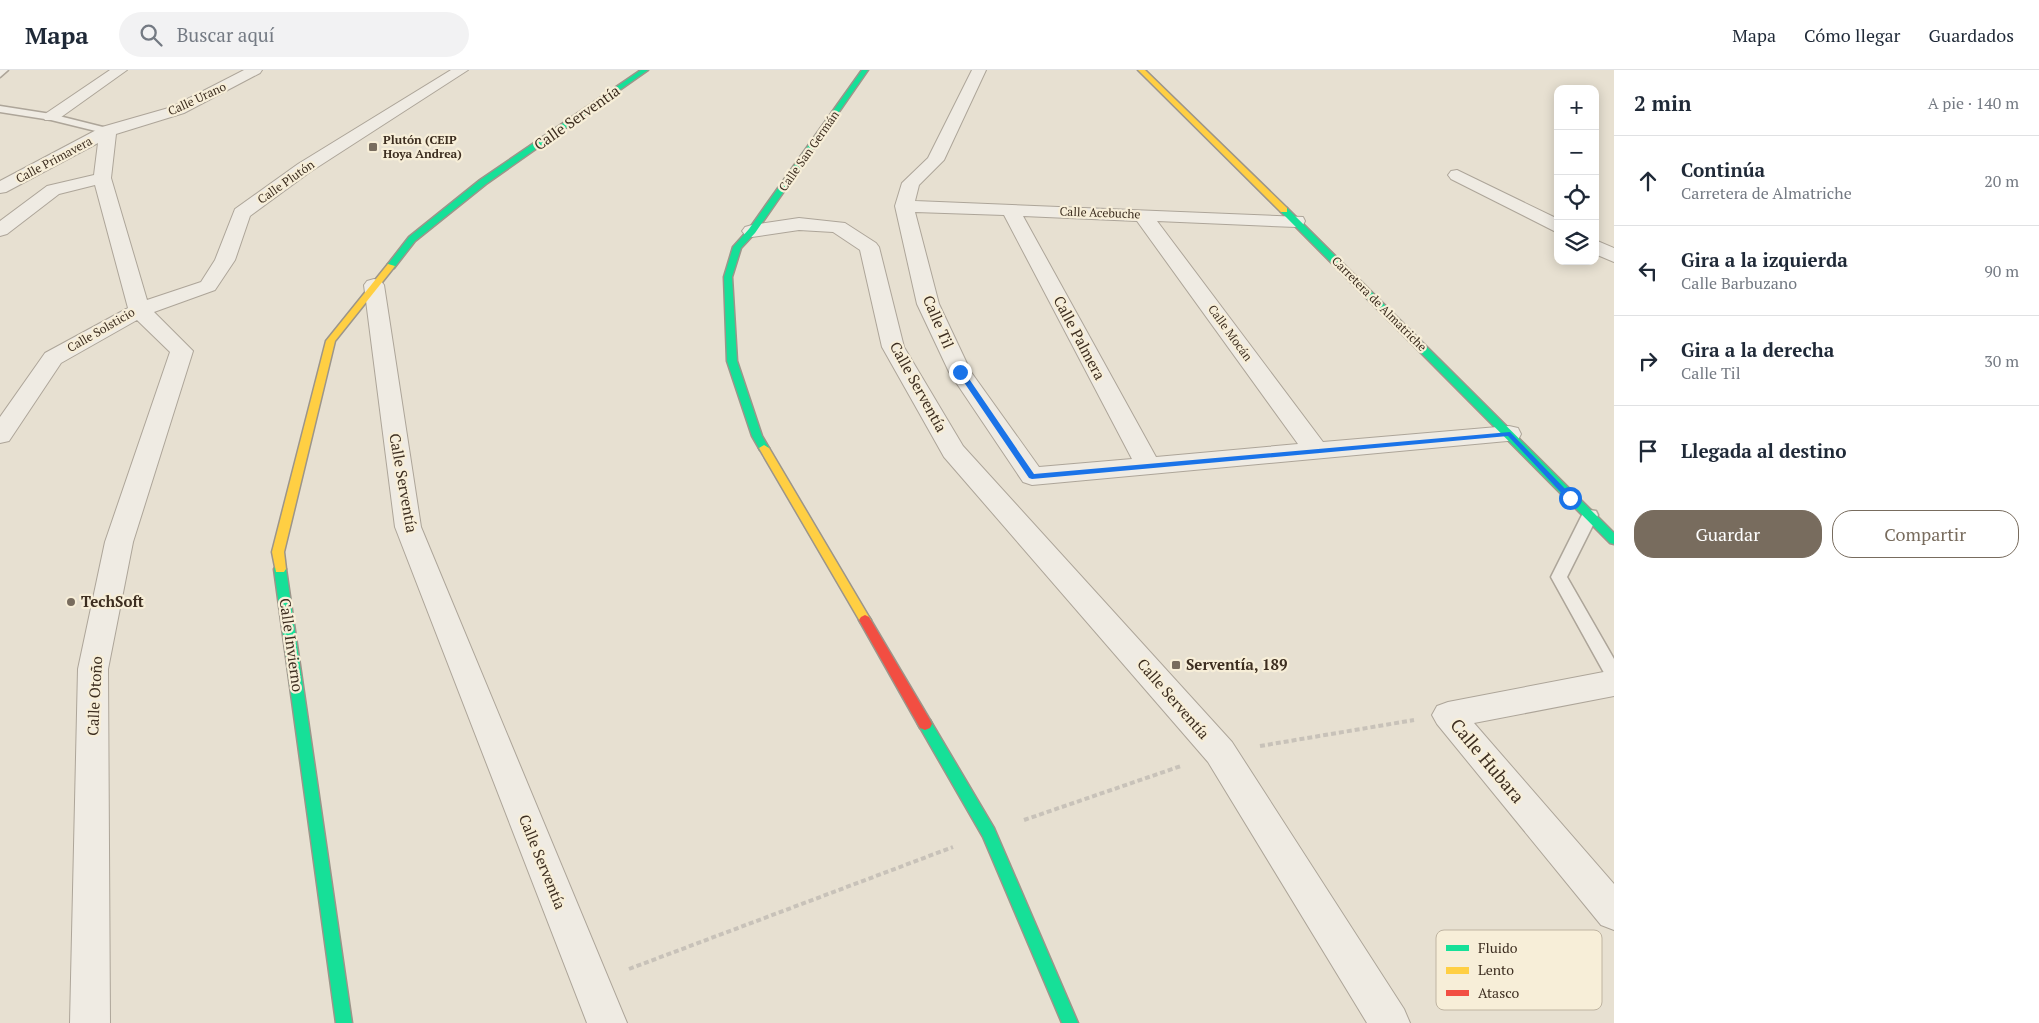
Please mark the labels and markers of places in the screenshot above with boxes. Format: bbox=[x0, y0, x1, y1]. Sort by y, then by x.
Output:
place label: Plutón (CEIP Hoya Andrea) bbox=[383, 132, 462, 161]
marker: Plutón (CEIP Hoya Andrea) bbox=[367, 141, 379, 153]
place label: TechSoft bbox=[81, 591, 144, 611]
marker: TechSoft bbox=[65, 596, 77, 608]
place label: Serventía, 189 bbox=[1186, 654, 1287, 674]
marker: Serventía, 189 bbox=[1170, 659, 1182, 671]

